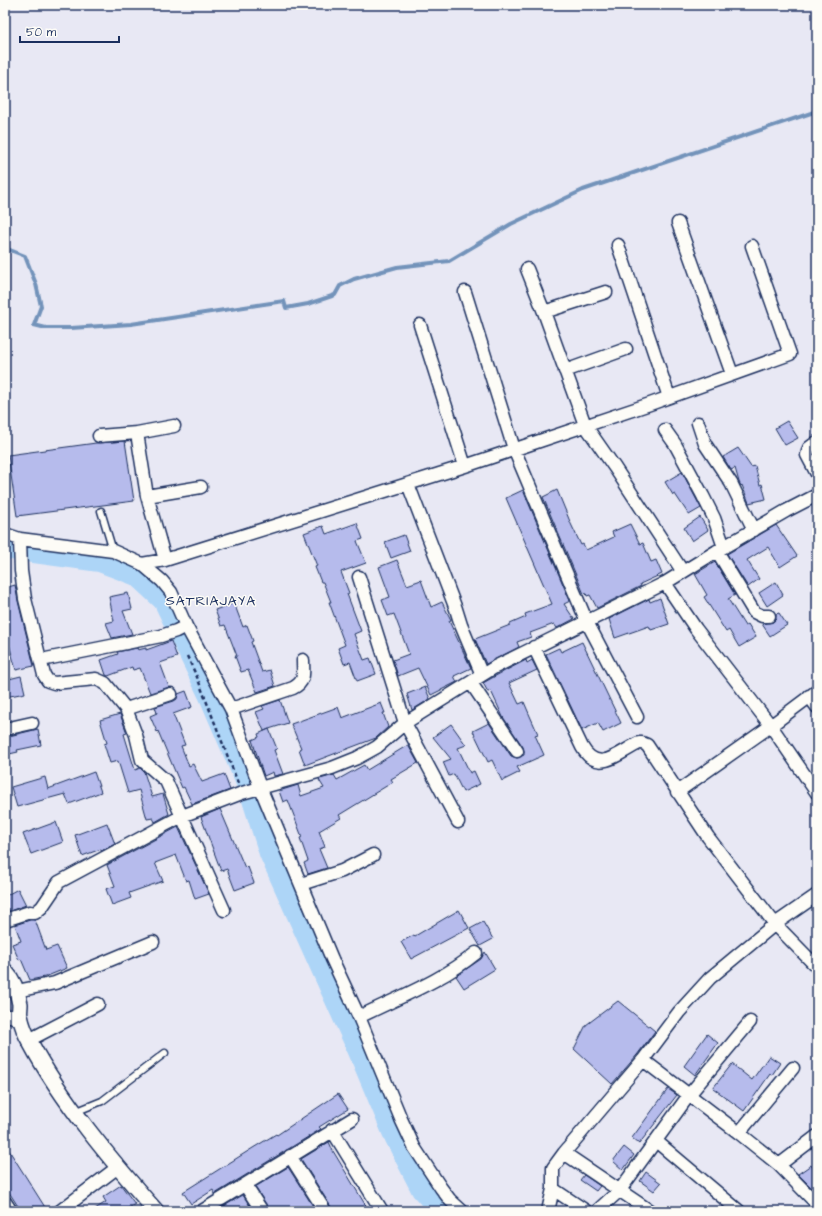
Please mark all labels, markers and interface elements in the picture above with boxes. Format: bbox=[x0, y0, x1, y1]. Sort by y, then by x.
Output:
scale bar bbox=[20, 18, 119, 44]
text: 50 m bbox=[26, 24, 57, 41]
district label: SATRIAJAYA bbox=[166, 591, 256, 611]

